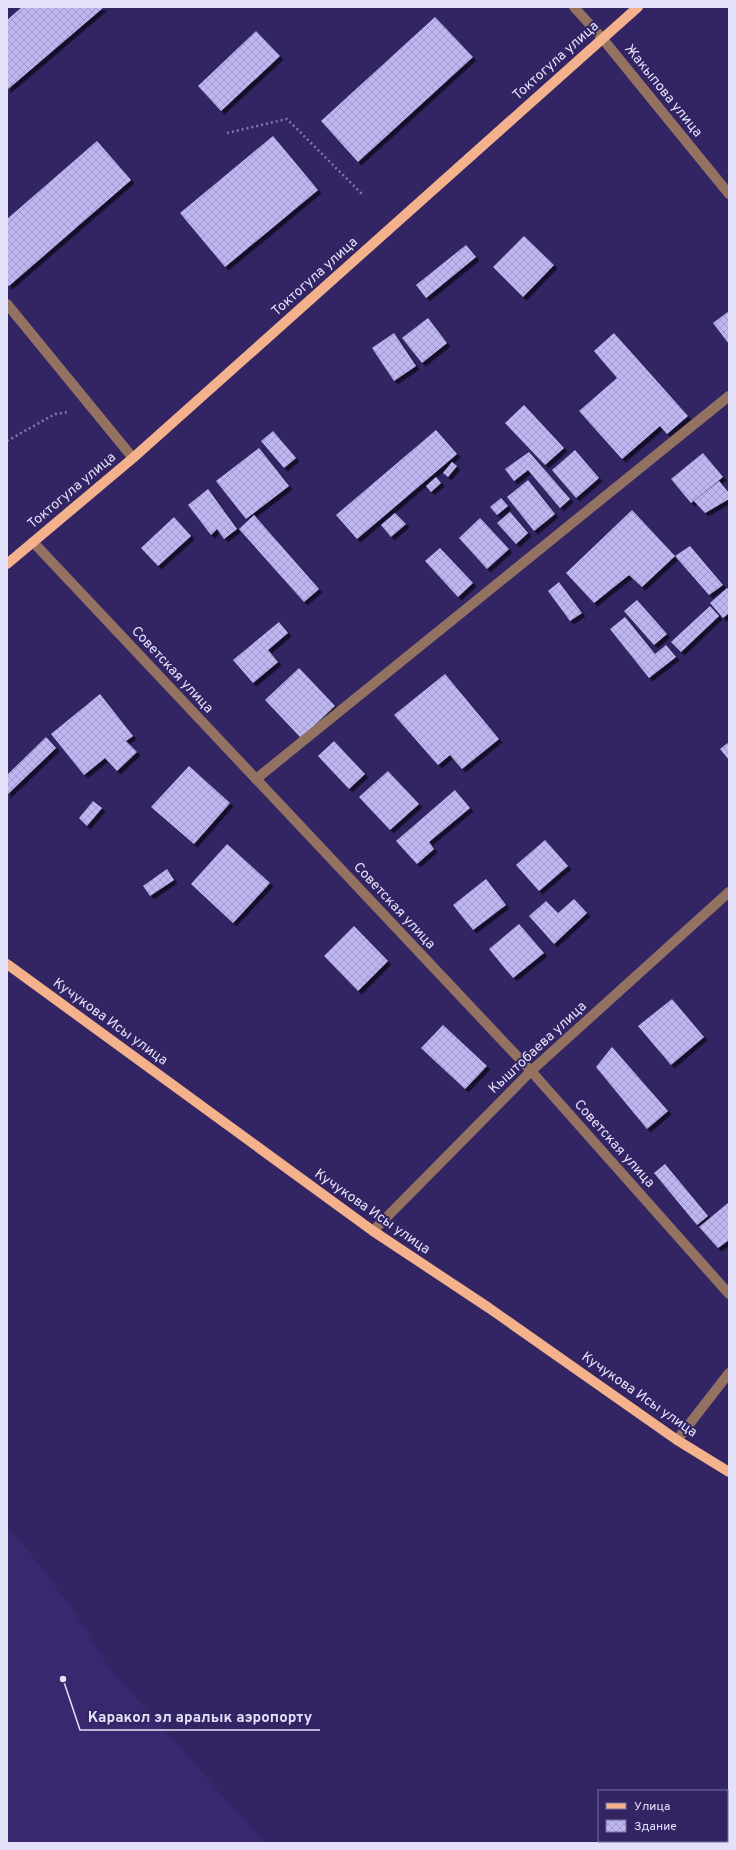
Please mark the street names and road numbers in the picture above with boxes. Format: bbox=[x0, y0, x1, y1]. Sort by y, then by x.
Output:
street label: Токтогула улица bbox=[509, 18, 603, 104]
street label: Жакыпова улица bbox=[620, 41, 706, 141]
street label: Токтогула улица bbox=[268, 234, 362, 320]
street label: Токтогула улица bbox=[24, 449, 120, 533]
street label: Советская улица bbox=[127, 623, 217, 717]
street label: Советская улица bbox=[349, 859, 439, 953]
street label: Кучукова Исы улица bbox=[49, 975, 171, 1069]
street label: Кыштобаева улица bbox=[485, 998, 591, 1098]
street label: Советская улица bbox=[570, 1096, 658, 1192]
street label: Кучукова Исы улица bbox=[311, 1166, 433, 1258]
street label: Кучукова Исы улица bbox=[578, 1349, 700, 1441]

